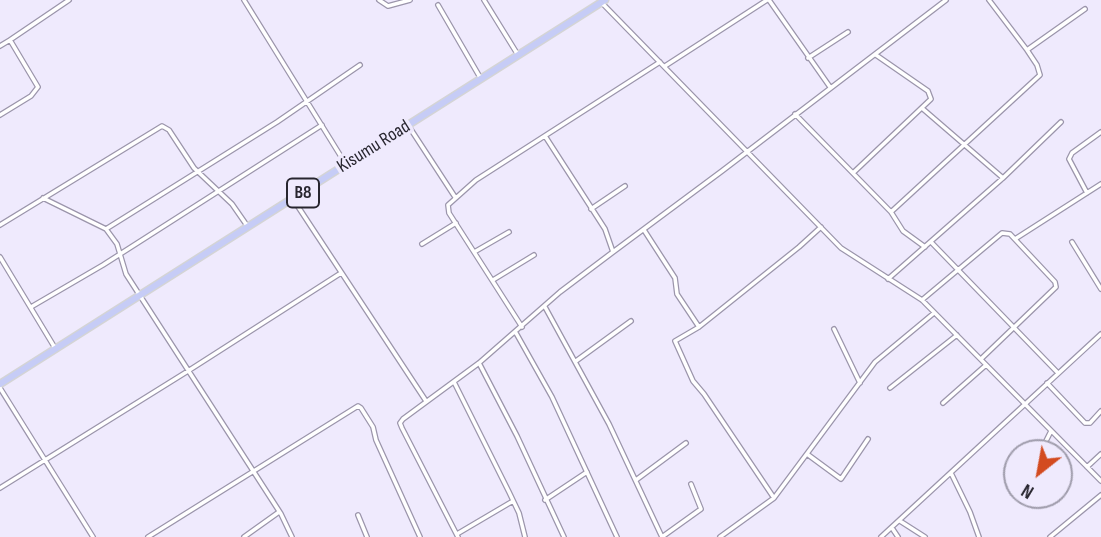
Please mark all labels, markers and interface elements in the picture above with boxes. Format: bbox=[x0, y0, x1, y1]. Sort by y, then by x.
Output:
street label: Kisumu Road bbox=[333, 116, 415, 178]
road number: B8 bbox=[287, 178, 319, 208]
north arrow bbox=[1003, 439, 1073, 509]
text: N bbox=[1018, 478, 1038, 503]

